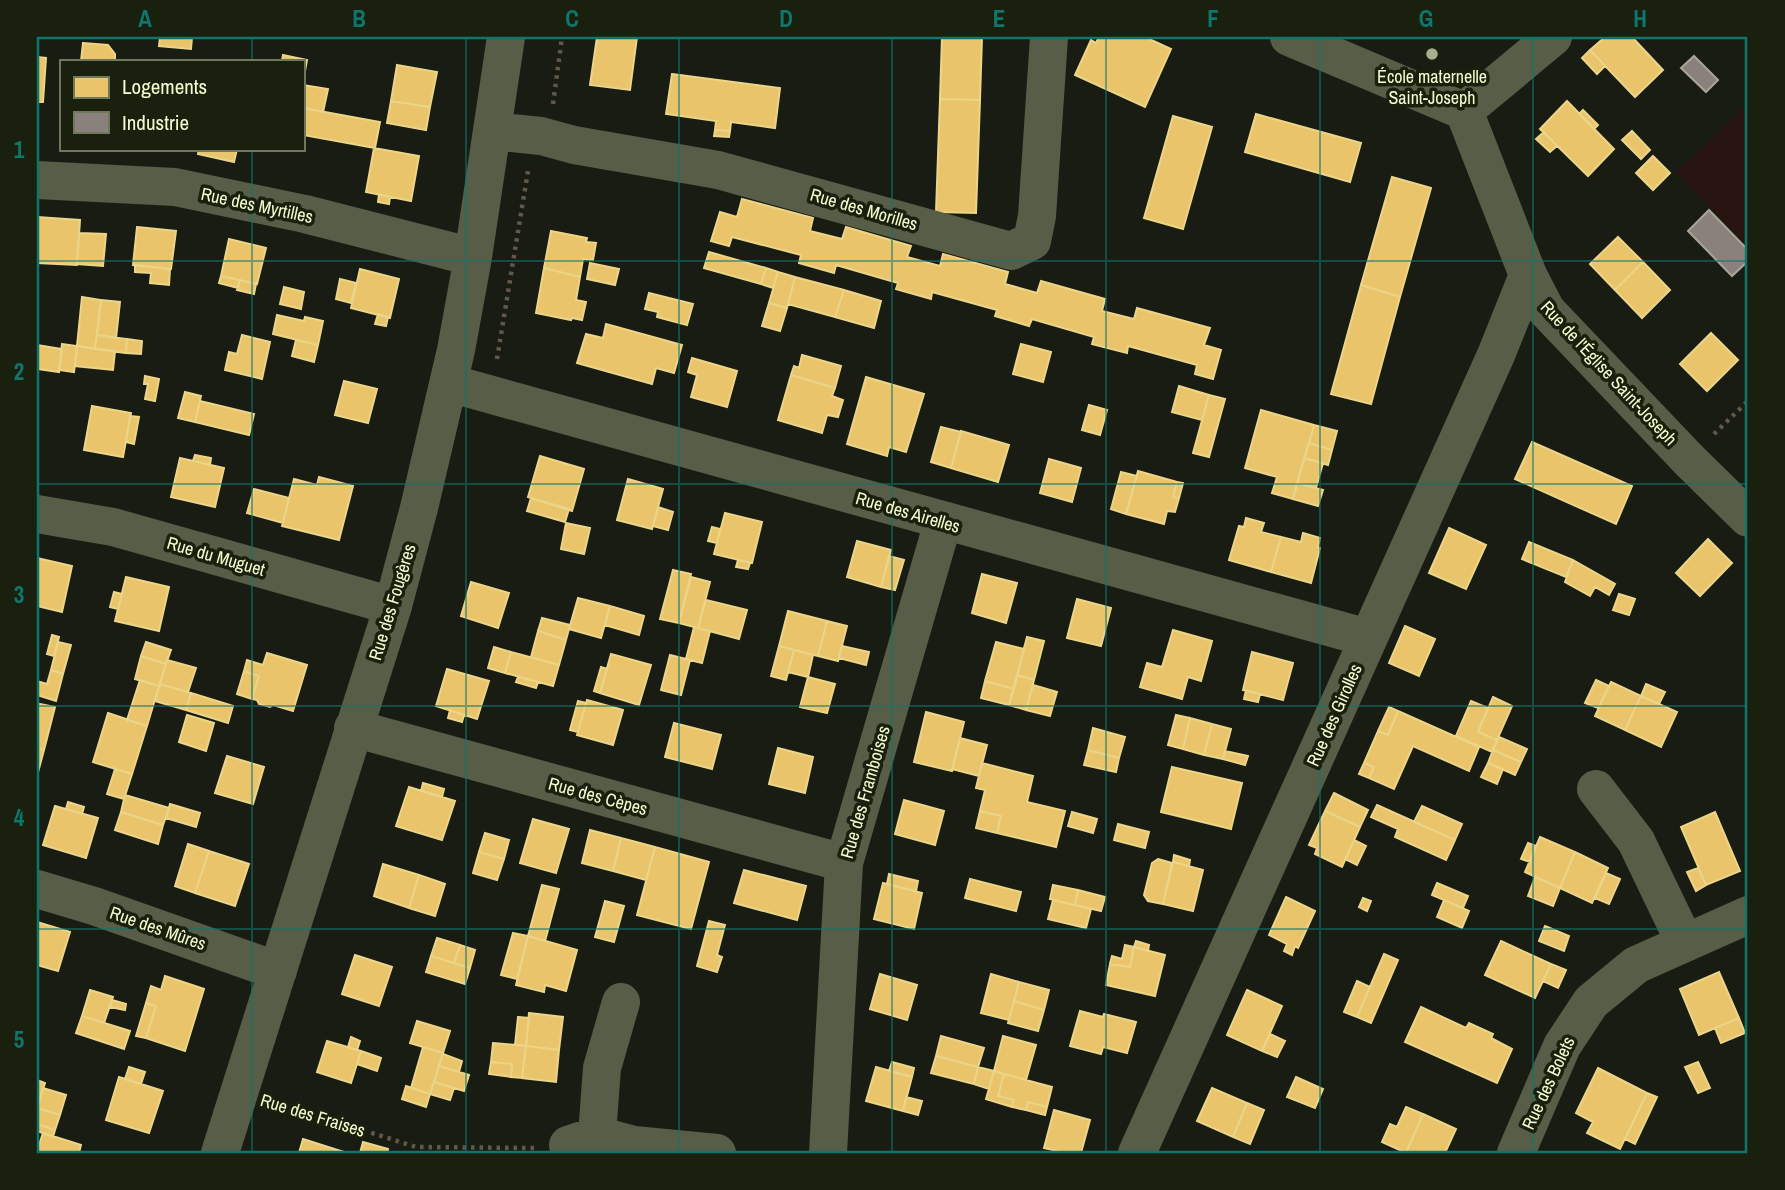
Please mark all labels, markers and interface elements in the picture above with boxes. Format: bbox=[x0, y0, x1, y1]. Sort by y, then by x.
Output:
text: A bbox=[138, 3, 152, 34]
text: B bbox=[352, 3, 366, 34]
text: C bbox=[565, 3, 579, 34]
text: D bbox=[779, 3, 793, 34]
text: E bbox=[993, 3, 1005, 34]
text: F bbox=[1207, 3, 1219, 34]
text: G bbox=[1419, 3, 1433, 34]
text: H bbox=[1633, 3, 1647, 34]
marker: École maternelle Saint-Joseph bbox=[1424, 46, 1440, 62]
legend bbox=[60, 60, 304, 150]
place label: École maternelle Saint-Joseph bbox=[1377, 64, 1487, 110]
text: Logements bbox=[122, 72, 207, 101]
text: Industrie bbox=[122, 108, 189, 137]
text: 1 bbox=[14, 134, 25, 165]
street label: Rue des Myrtilles bbox=[199, 181, 315, 229]
street label: Rue des Morilles bbox=[807, 182, 921, 236]
street label: Rue de l'Église Saint-Joseph bbox=[1535, 295, 1683, 451]
text: 2 bbox=[14, 356, 24, 387]
street label: Rue des Airelles bbox=[853, 485, 963, 539]
street label: Rue du Muguet bbox=[164, 530, 268, 582]
street label: Rue des Fougères bbox=[362, 541, 422, 663]
text: 3 bbox=[14, 579, 24, 610]
street label: Rue des Girolles bbox=[1300, 660, 1368, 770]
street label: Rue des Framboises bbox=[834, 723, 896, 861]
street label: Rue des Cèpes bbox=[546, 771, 650, 821]
text: 4 bbox=[14, 802, 25, 833]
street label: Rue des Mûres bbox=[107, 900, 209, 956]
text: 5 bbox=[14, 1024, 24, 1055]
street label: Rue des Bolets bbox=[1516, 1032, 1580, 1134]
street label: Rue des Fraises bbox=[258, 1087, 368, 1143]

